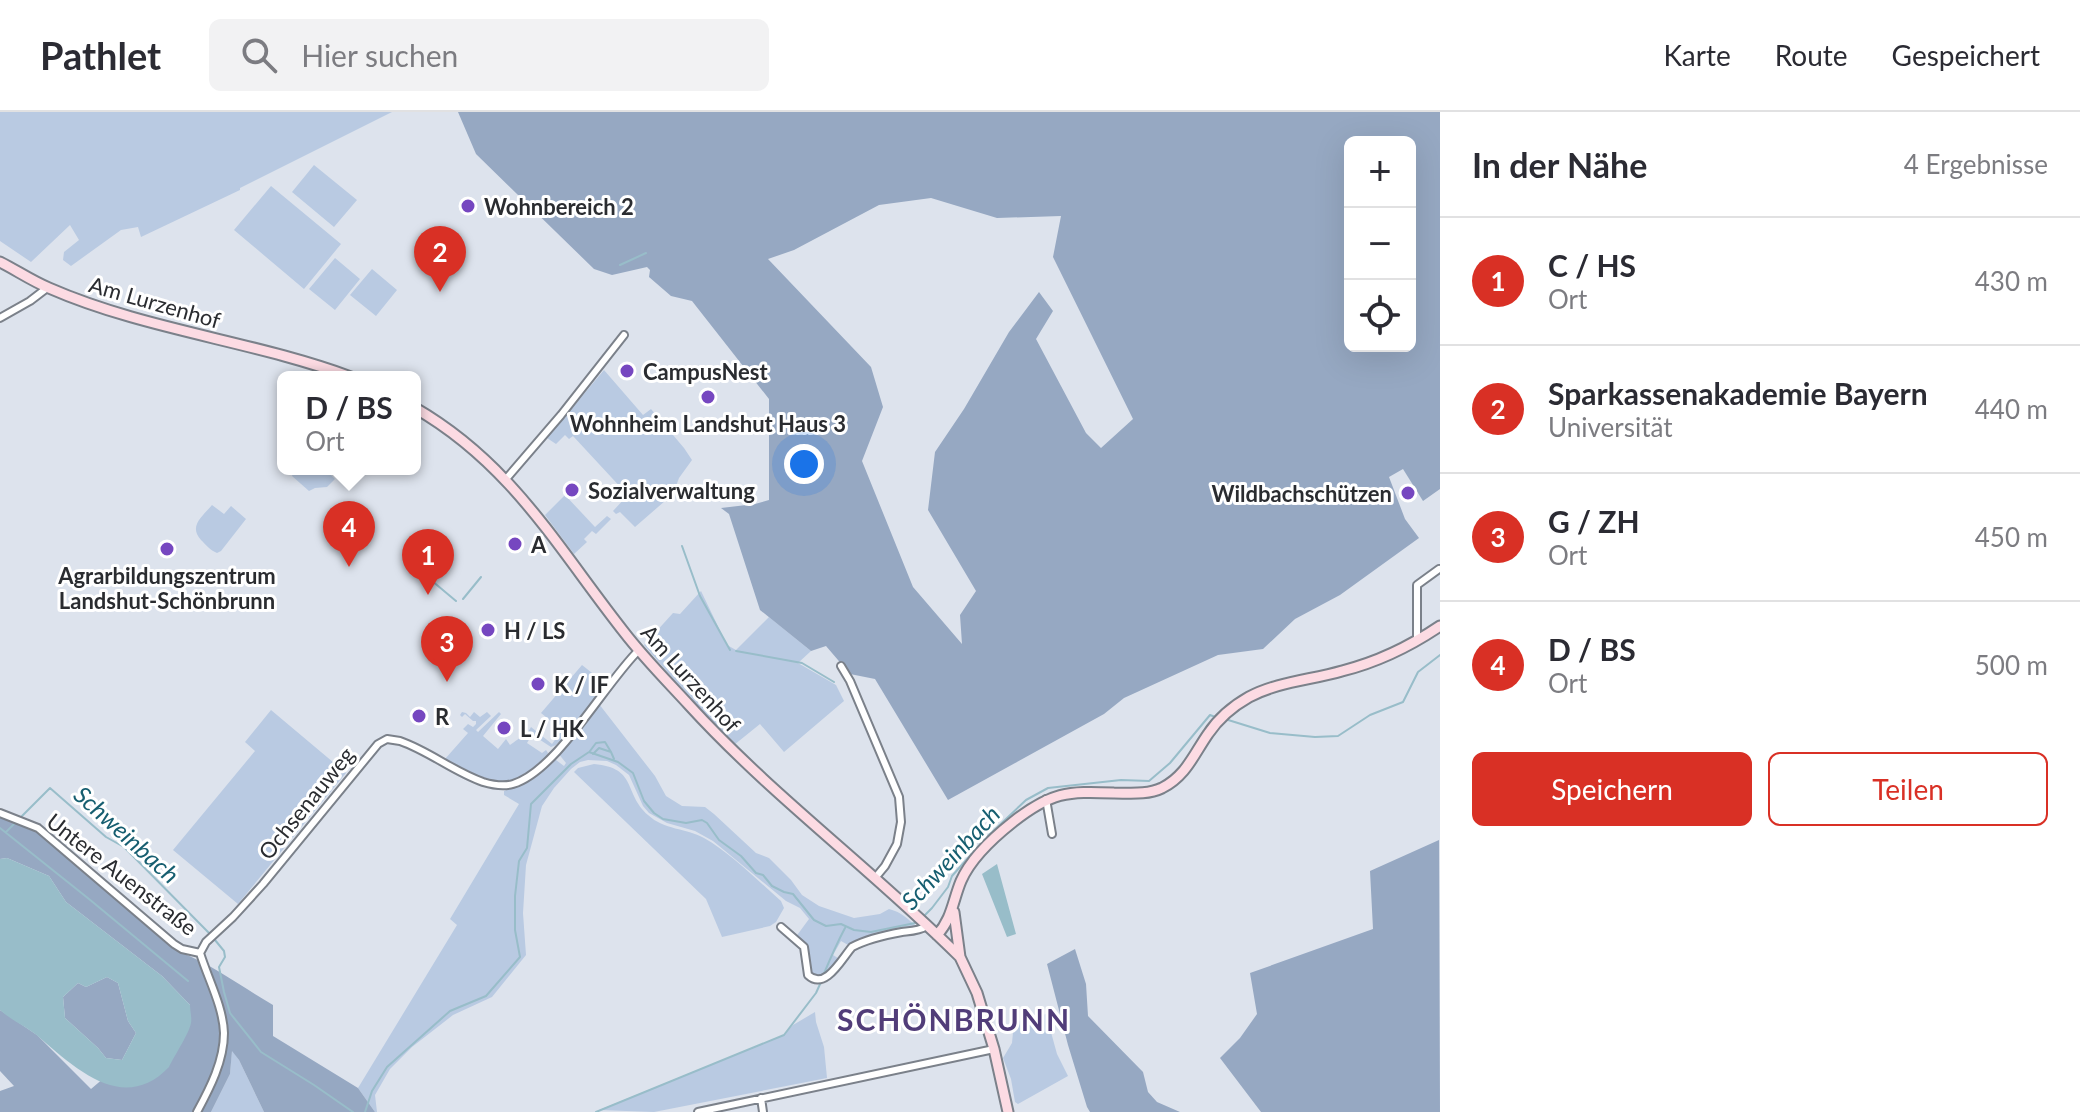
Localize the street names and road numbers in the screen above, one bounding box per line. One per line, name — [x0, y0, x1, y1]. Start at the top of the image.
street label: Am Lurzenhof — [86, 270, 224, 334]
street label: Am Lurzenhof — [636, 619, 747, 738]
street label: Ochsenauweg — [252, 741, 360, 865]
street label: Untere Auenstraße — [42, 807, 202, 941]

